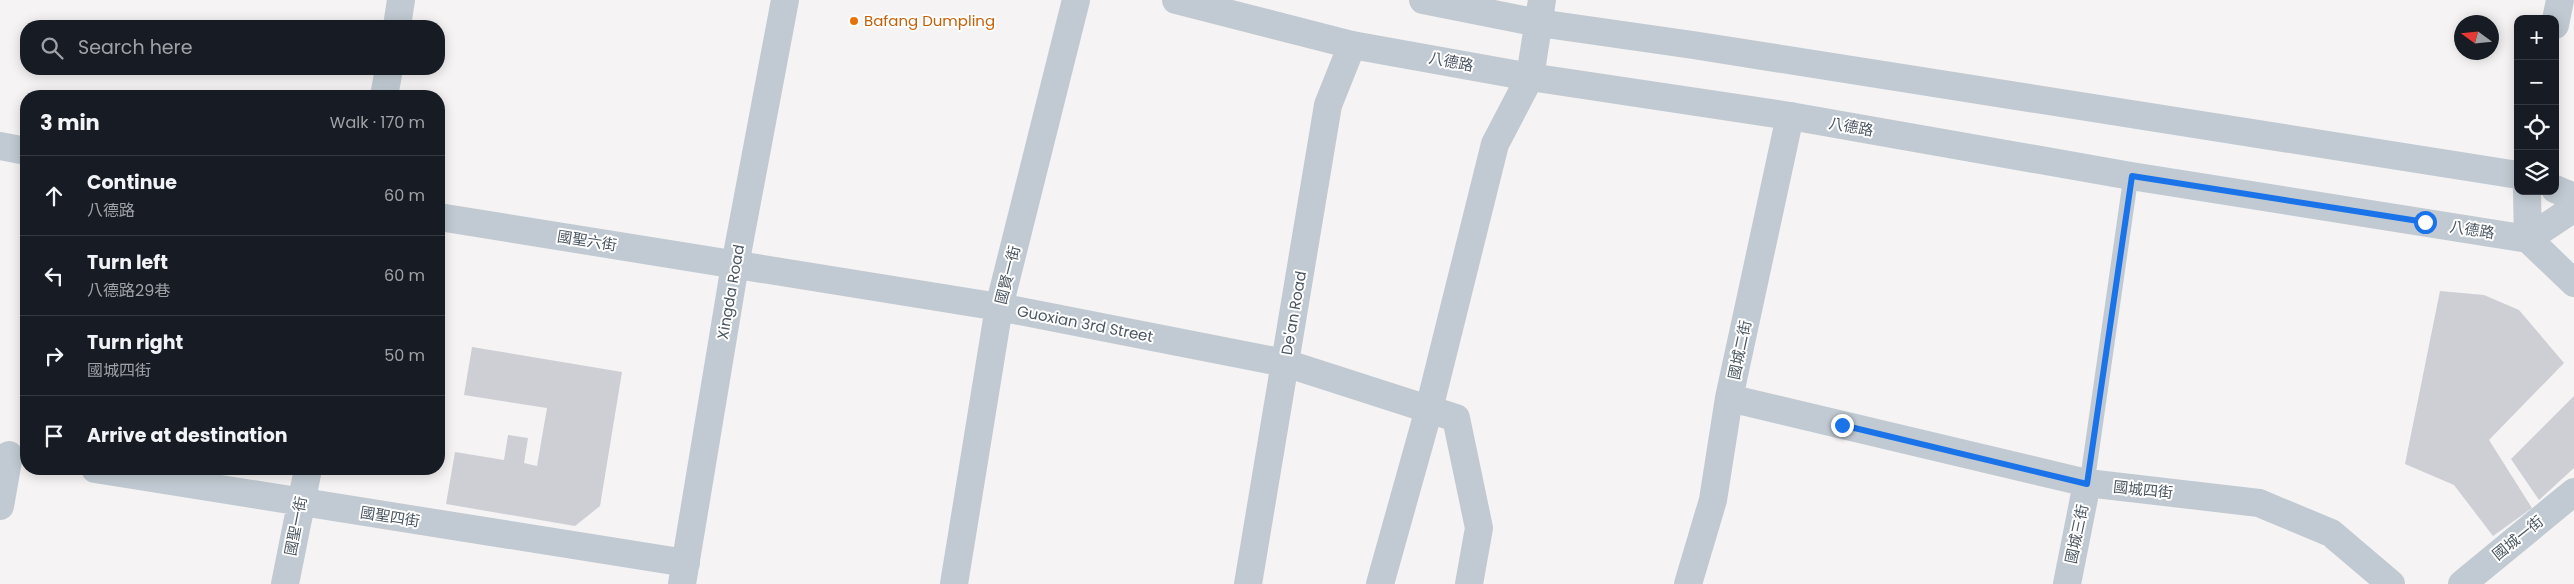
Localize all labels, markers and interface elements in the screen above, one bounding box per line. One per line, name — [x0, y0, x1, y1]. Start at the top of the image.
place label: Bafang Dumpling — [864, 10, 995, 31]
marker: Bafang Dumpling — [848, 15, 860, 27]
north arrow — [2454, 15, 2499, 60]
map controls — [2514, 15, 2559, 195]
button: + — [2514, 15, 2559, 60]
search box — [20, 20, 445, 75]
icon: search — [38, 34, 66, 62]
text: Search here — [78, 34, 192, 61]
street label: 八德路 — [1427, 47, 1475, 76]
button: − — [2514, 60, 2559, 105]
button: locate — [2514, 105, 2559, 150]
text: 3 min — [40, 108, 100, 137]
text: Walk · 170 m — [330, 111, 425, 134]
street label: 八德路 — [1827, 112, 1875, 141]
button: layers — [2514, 150, 2559, 195]
text: Continue — [87, 169, 177, 196]
icon: ahead — [40, 182, 68, 210]
text: 60 m — [384, 184, 425, 207]
text: 八德路 — [87, 199, 135, 222]
route start — [2414, 211, 2437, 234]
street label: 八德路 — [2448, 216, 2496, 243]
street label: 國聖六街 — [556, 225, 618, 256]
street label: Xingda Road — [712, 243, 749, 341]
street label: 國賢一街 — [990, 243, 1025, 307]
text: Turn left — [87, 249, 168, 276]
icon: left — [40, 262, 68, 290]
text: 60 m — [384, 264, 425, 287]
street label: De'an Road — [1276, 269, 1311, 357]
text: 八德路29巷 — [87, 279, 170, 302]
street label: Guoxian 3rd Street — [1015, 300, 1155, 347]
street label: 國城二街 — [1723, 318, 1756, 381]
text: Turn right — [87, 329, 183, 356]
icon: right — [40, 342, 68, 370]
text: 50 m — [384, 344, 425, 367]
text: 國城四街 — [87, 359, 151, 382]
route end — [1831, 414, 1854, 437]
icon: arrive — [40, 422, 68, 450]
text: Arrive at destination — [87, 422, 288, 449]
street label: 國城四街 — [2112, 476, 2174, 503]
street label: 國聖一街 — [279, 494, 312, 557]
street label: 國聖四街 — [359, 501, 421, 532]
street label: 國城三街 — [2060, 502, 2093, 565]
street label: 國城一街 — [2488, 511, 2548, 565]

